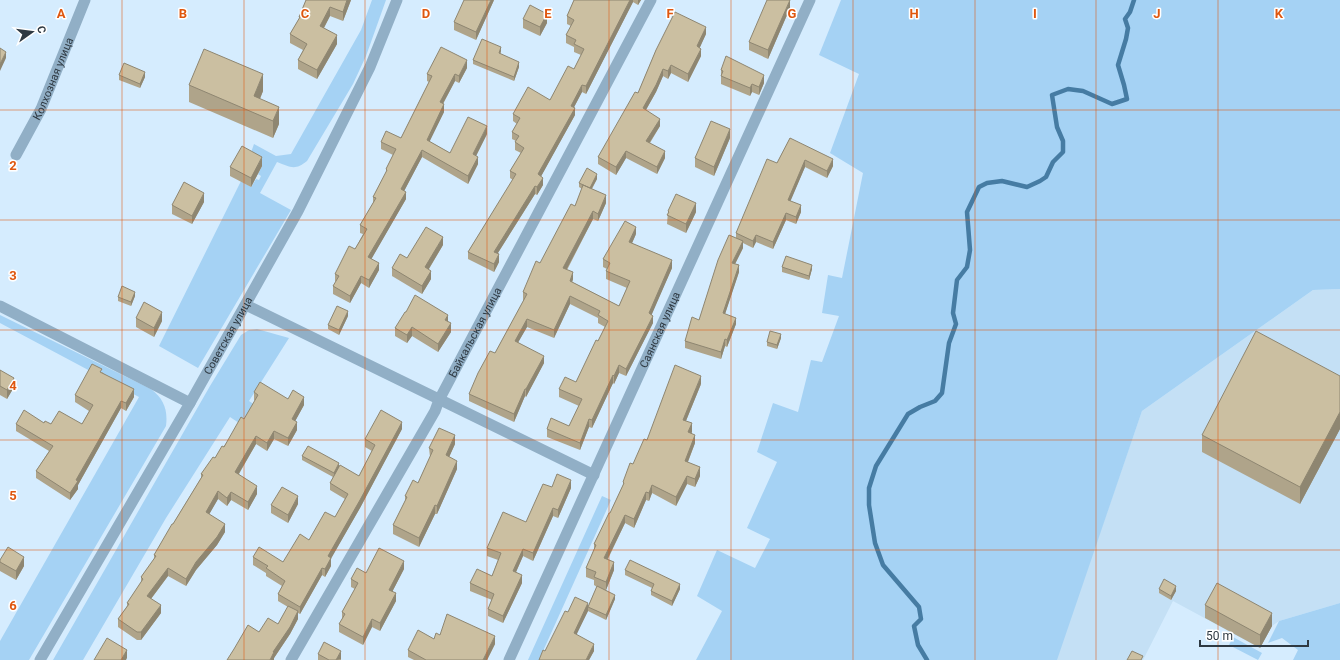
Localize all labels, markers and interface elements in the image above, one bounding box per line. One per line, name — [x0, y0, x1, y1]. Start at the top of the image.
text: A — [57, 6, 66, 21]
text: B — [179, 6, 187, 21]
text: C — [301, 6, 310, 21]
text: D — [422, 6, 430, 21]
text: E — [544, 6, 552, 21]
text: F — [666, 6, 674, 21]
text: G — [788, 6, 797, 21]
text: H — [909, 6, 919, 21]
text: I — [1033, 6, 1037, 21]
text: J — [1153, 6, 1161, 21]
text: K — [1275, 6, 1284, 21]
north arrow — [12, 12, 52, 52]
text: С — [34, 25, 48, 35]
street label: Колхозная улица — [30, 36, 76, 122]
text: 2 — [9, 158, 17, 173]
text: 3 — [9, 268, 17, 283]
street label: Байкальская улица — [446, 285, 505, 380]
street label: Саянская улица — [637, 290, 683, 370]
street label: Советская улица — [201, 295, 255, 377]
text: 4 — [9, 378, 17, 393]
text: 5 — [9, 488, 17, 503]
text: 6 — [9, 598, 17, 613]
scale bar — [1200, 622, 1308, 648]
text: 50 m — [1206, 629, 1233, 643]

